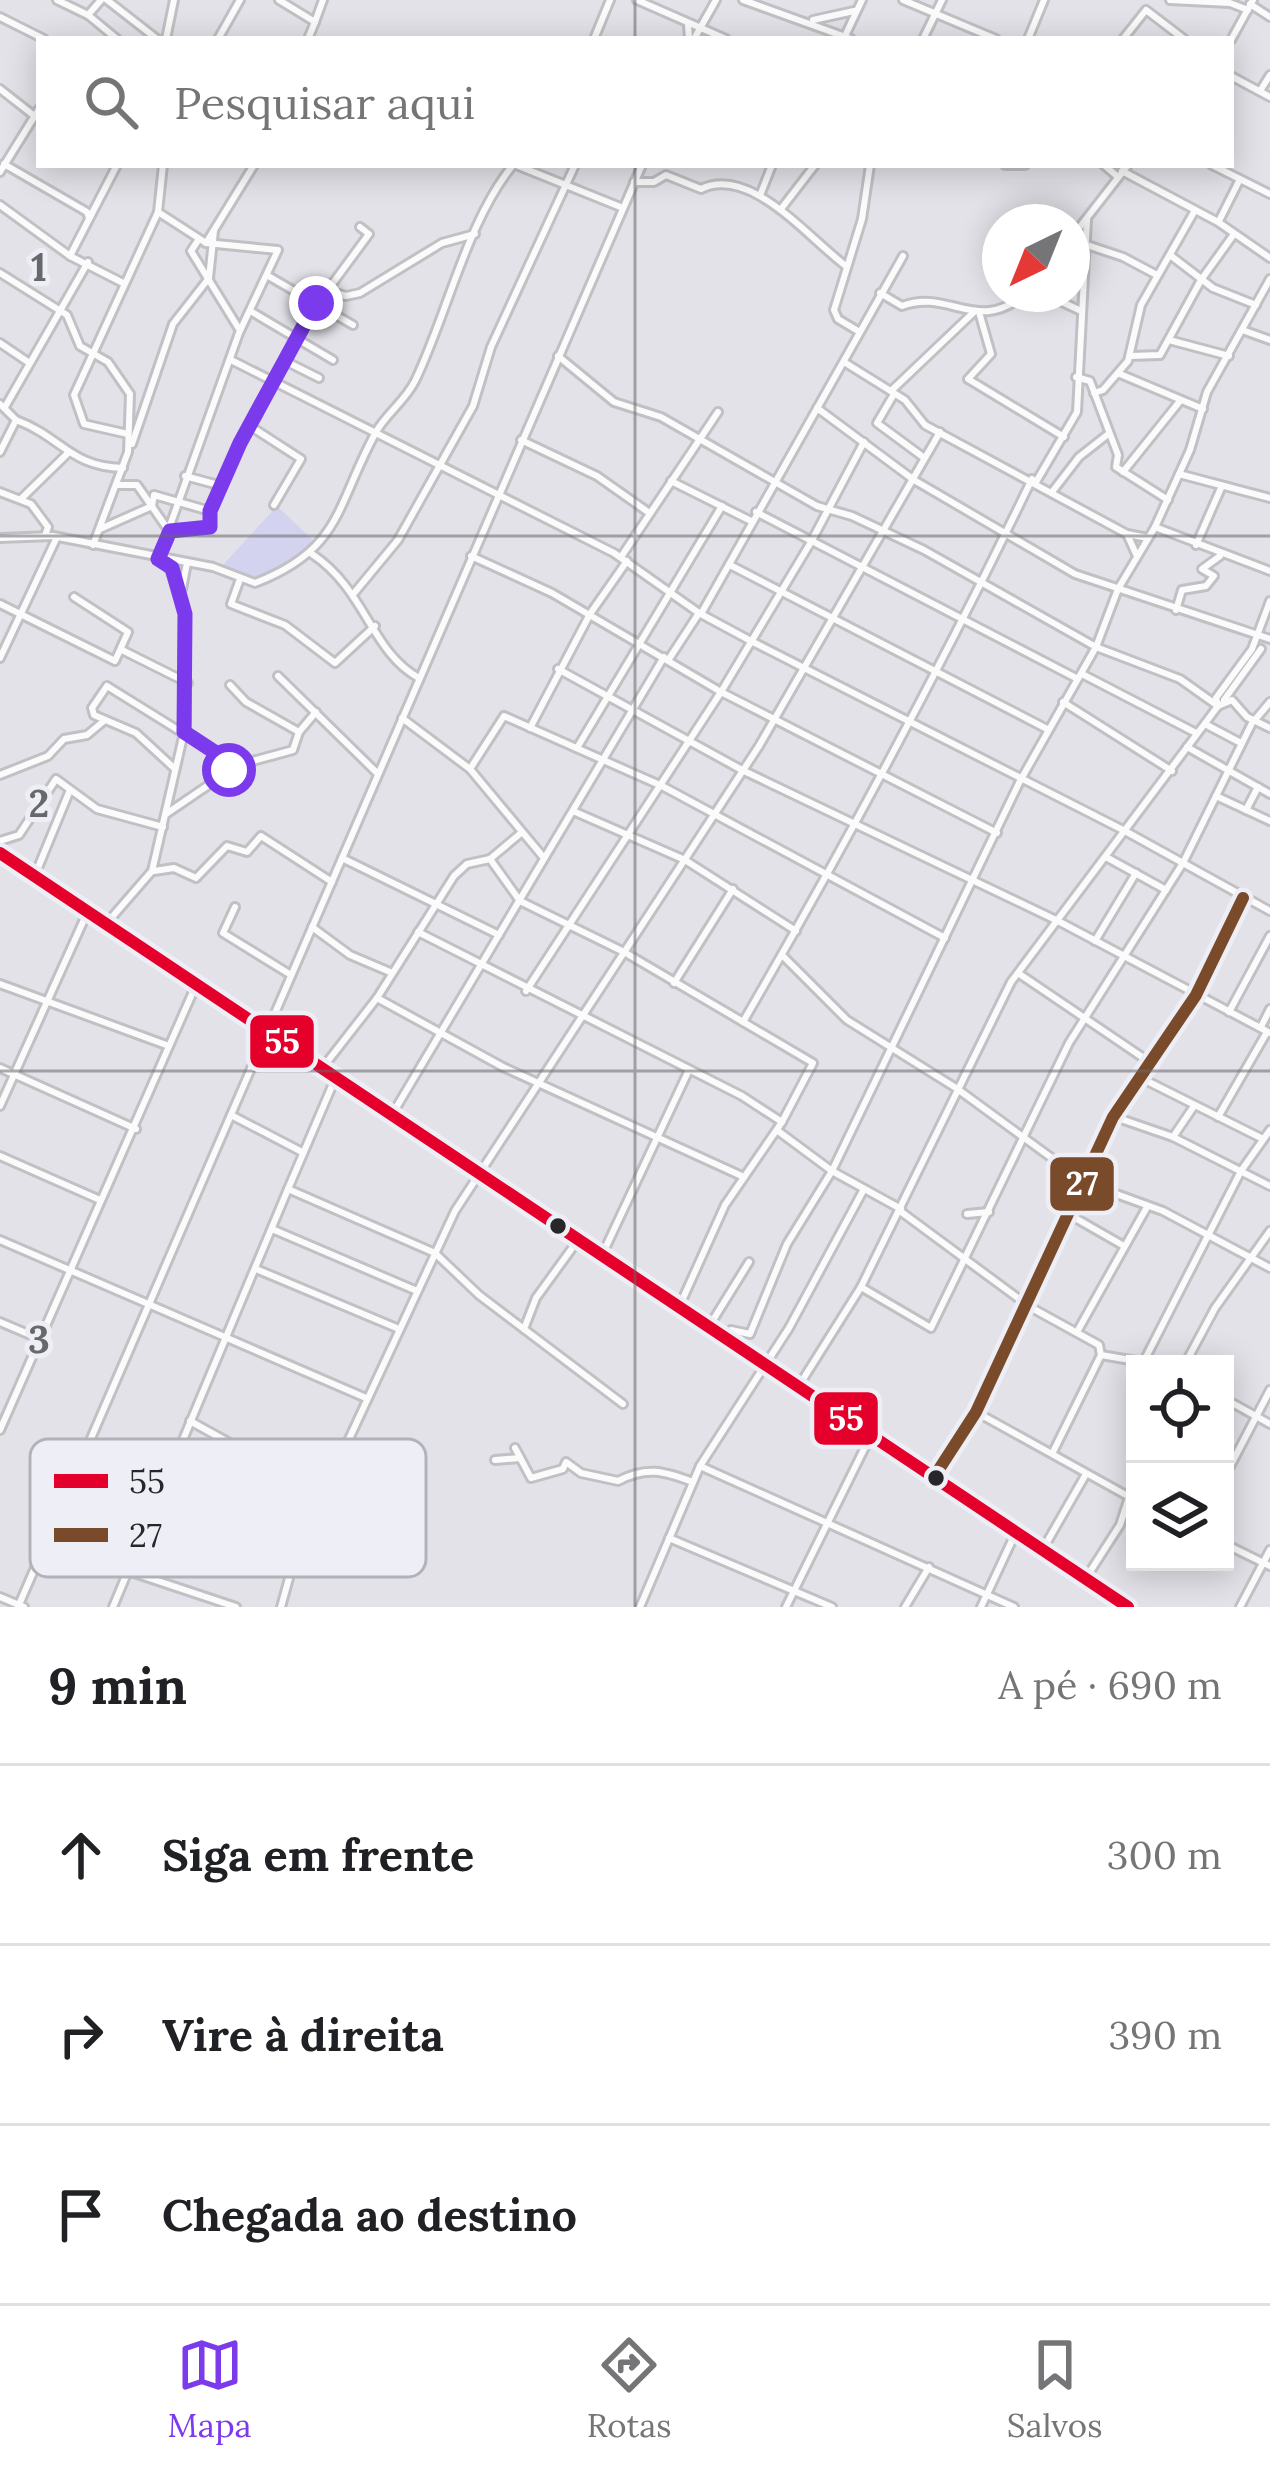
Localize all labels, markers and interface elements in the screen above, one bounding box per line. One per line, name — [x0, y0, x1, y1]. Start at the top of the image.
search box — [36, 36, 1234, 168]
icon: search — [78, 69, 144, 135]
text: Pesquisar aqui — [174, 74, 475, 131]
north arrow — [982, 204, 1090, 312]
text: 1 — [31, 242, 47, 292]
route end — [289, 276, 343, 330]
route start — [202, 743, 256, 797]
text: 2 — [29, 778, 49, 828]
line badge: 55 — [248, 1013, 316, 1070]
text: 55 — [264, 1020, 300, 1062]
line badge: 27 — [1048, 1155, 1116, 1213]
text: 27 — [1065, 1162, 1099, 1204]
unlabelled marker — [547, 1215, 569, 1237]
text: 3 — [28, 1314, 50, 1364]
map controls — [1126, 1355, 1234, 1571]
button: locate — [1126, 1355, 1234, 1463]
line badge: 55 — [812, 1390, 880, 1447]
text: 55 — [828, 1397, 864, 1439]
legend — [30, 1439, 426, 1577]
text: 55 — [129, 1460, 165, 1502]
button: layers — [1126, 1463, 1234, 1571]
unlabelled marker — [925, 1467, 947, 1489]
text: 27 — [129, 1514, 162, 1556]
text: 9 min — [48, 1653, 187, 1718]
text: A pé · 690 m — [998, 1660, 1222, 1710]
icon: ahead — [48, 1822, 114, 1888]
text: Siga em frente — [162, 1826, 474, 1883]
text: 300 m — [1107, 1830, 1222, 1880]
icon: right — [48, 2002, 114, 2068]
text: Vire à direita — [162, 2006, 444, 2063]
text: 390 m — [1108, 2010, 1222, 2060]
icon: arrive — [48, 2182, 114, 2248]
text: Chegada ao destino — [162, 2186, 577, 2243]
tab: Mapa — [168, 2332, 252, 2446]
tab: Rotas — [587, 2332, 672, 2446]
tab: Salvos — [1007, 2332, 1102, 2446]

